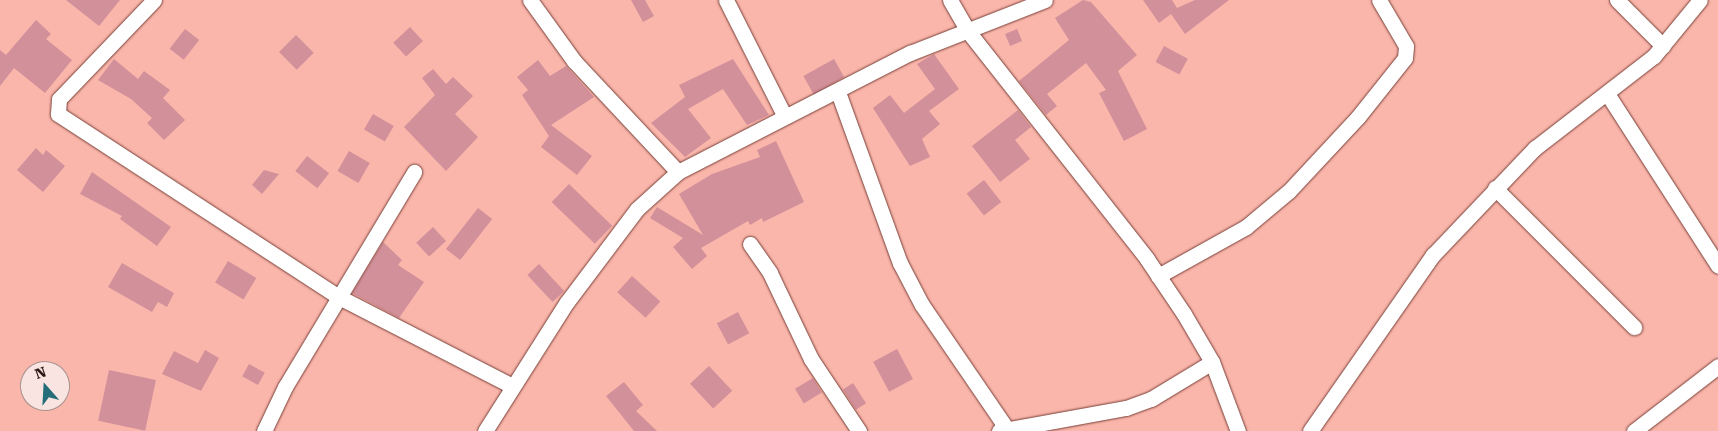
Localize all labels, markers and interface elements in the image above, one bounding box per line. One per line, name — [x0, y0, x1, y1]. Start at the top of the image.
north arrow — [20, 361, 70, 411]
text: N — [33, 363, 48, 382]

